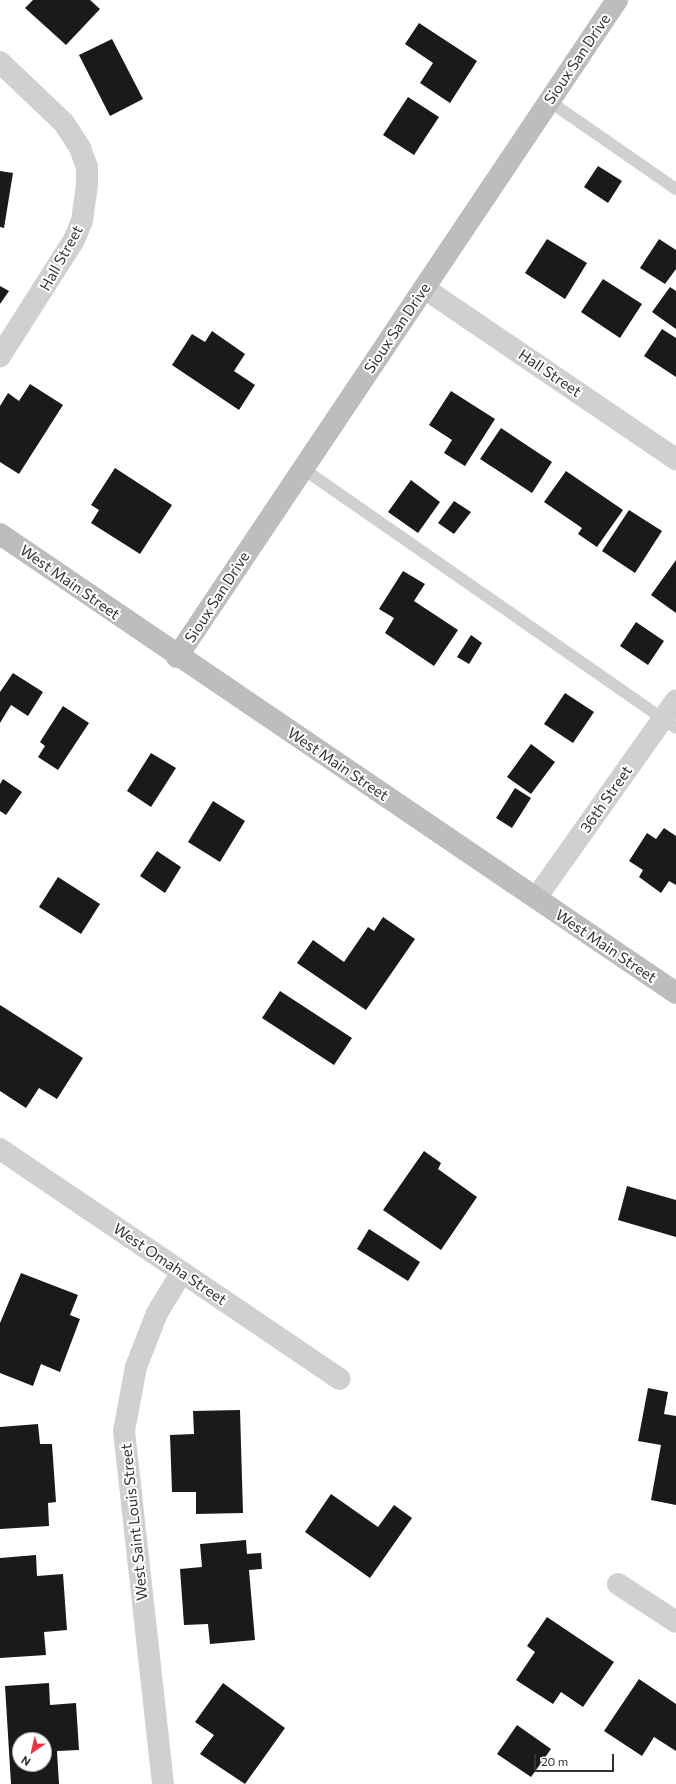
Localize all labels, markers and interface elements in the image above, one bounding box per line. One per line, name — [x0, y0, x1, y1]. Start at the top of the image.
street label: Sioux San Drive — [540, 10, 614, 108]
street label: Hall Street — [36, 222, 86, 294]
street label: Sioux San Drive — [360, 279, 434, 377]
street label: Hall Street — [515, 345, 585, 401]
street label: West Main Street — [17, 541, 123, 623]
street label: Sioux San Drive — [181, 548, 253, 646]
street label: West Main Street — [284, 724, 392, 804]
street label: 36th Street — [576, 762, 636, 836]
street label: West Main Street — [552, 906, 660, 986]
street label: West Omaha Street — [110, 1219, 230, 1309]
street label: West Saint Louis Street — [117, 1443, 151, 1601]
north arrow — [12, 1732, 52, 1772]
scale bar — [536, 1746, 616, 1772]
text: N — [19, 1754, 33, 1769]
text: 20 m — [541, 1754, 568, 1768]

